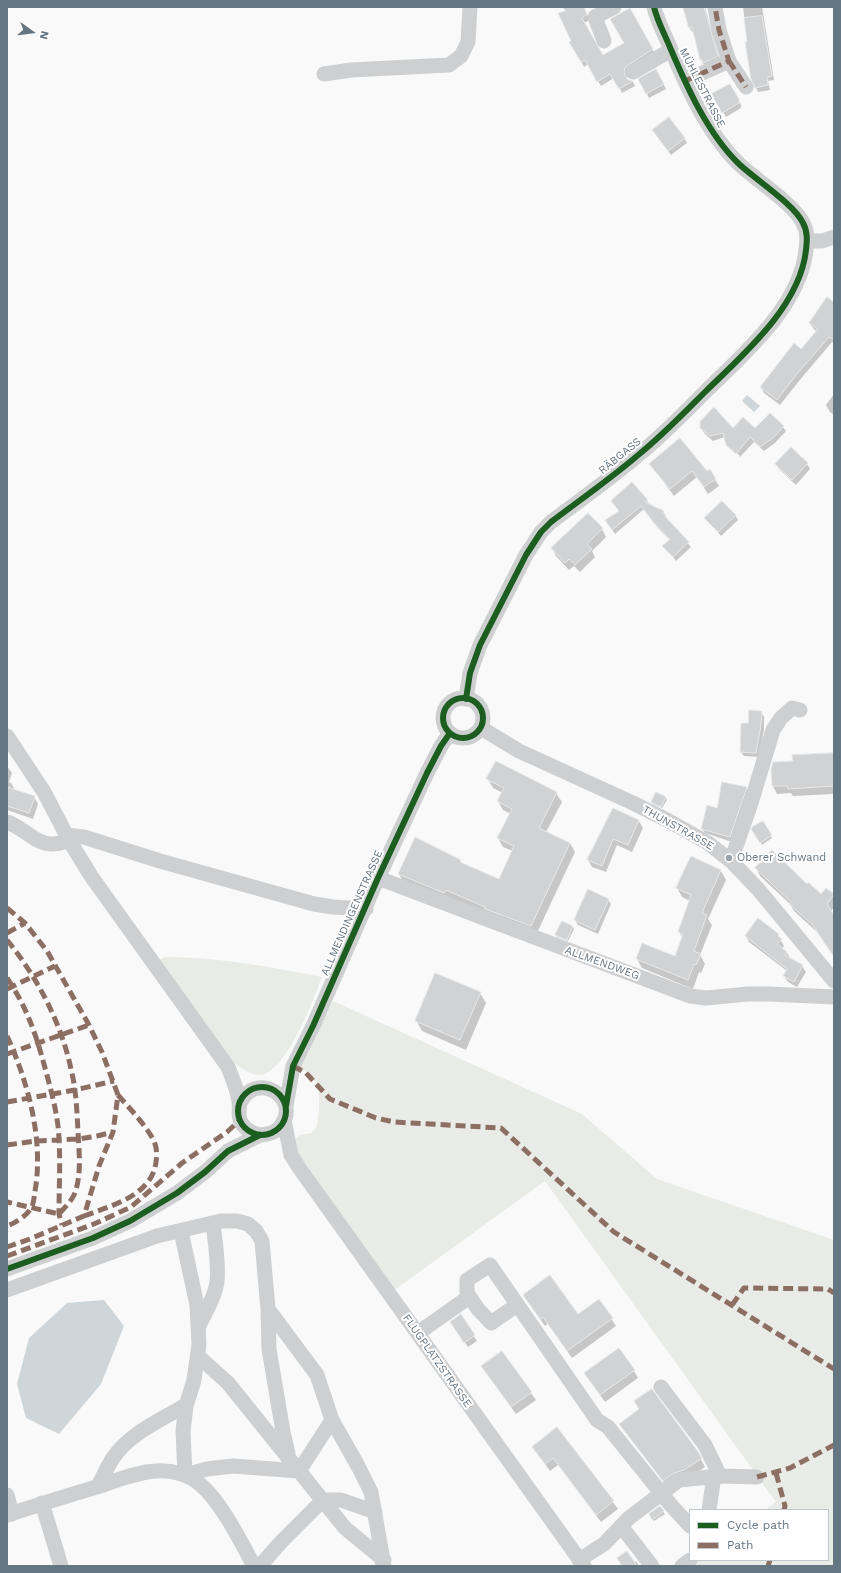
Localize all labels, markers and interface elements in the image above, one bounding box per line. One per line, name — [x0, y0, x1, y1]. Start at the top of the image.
north arrow — [12, 12, 52, 52]
text: N — [37, 29, 51, 41]
street label: MÜHLESTRASSE — [676, 46, 728, 130]
street label: RÄBGASS — [596, 435, 644, 477]
street label: THUNSTRASSE — [640, 803, 716, 853]
street label: ALLMENDINGENSTRASSE — [318, 848, 386, 978]
place label: Oberer Schwand — [737, 851, 826, 865]
marker: Oberer Schwand — [724, 853, 734, 863]
street label: ALLMENDWEG — [563, 943, 641, 983]
street label: FLUGPLATZSTRASSE — [400, 1312, 474, 1410]
legend — [689, 1509, 829, 1561]
text: Cycle path — [727, 1518, 789, 1532]
text: Path — [727, 1538, 753, 1552]

